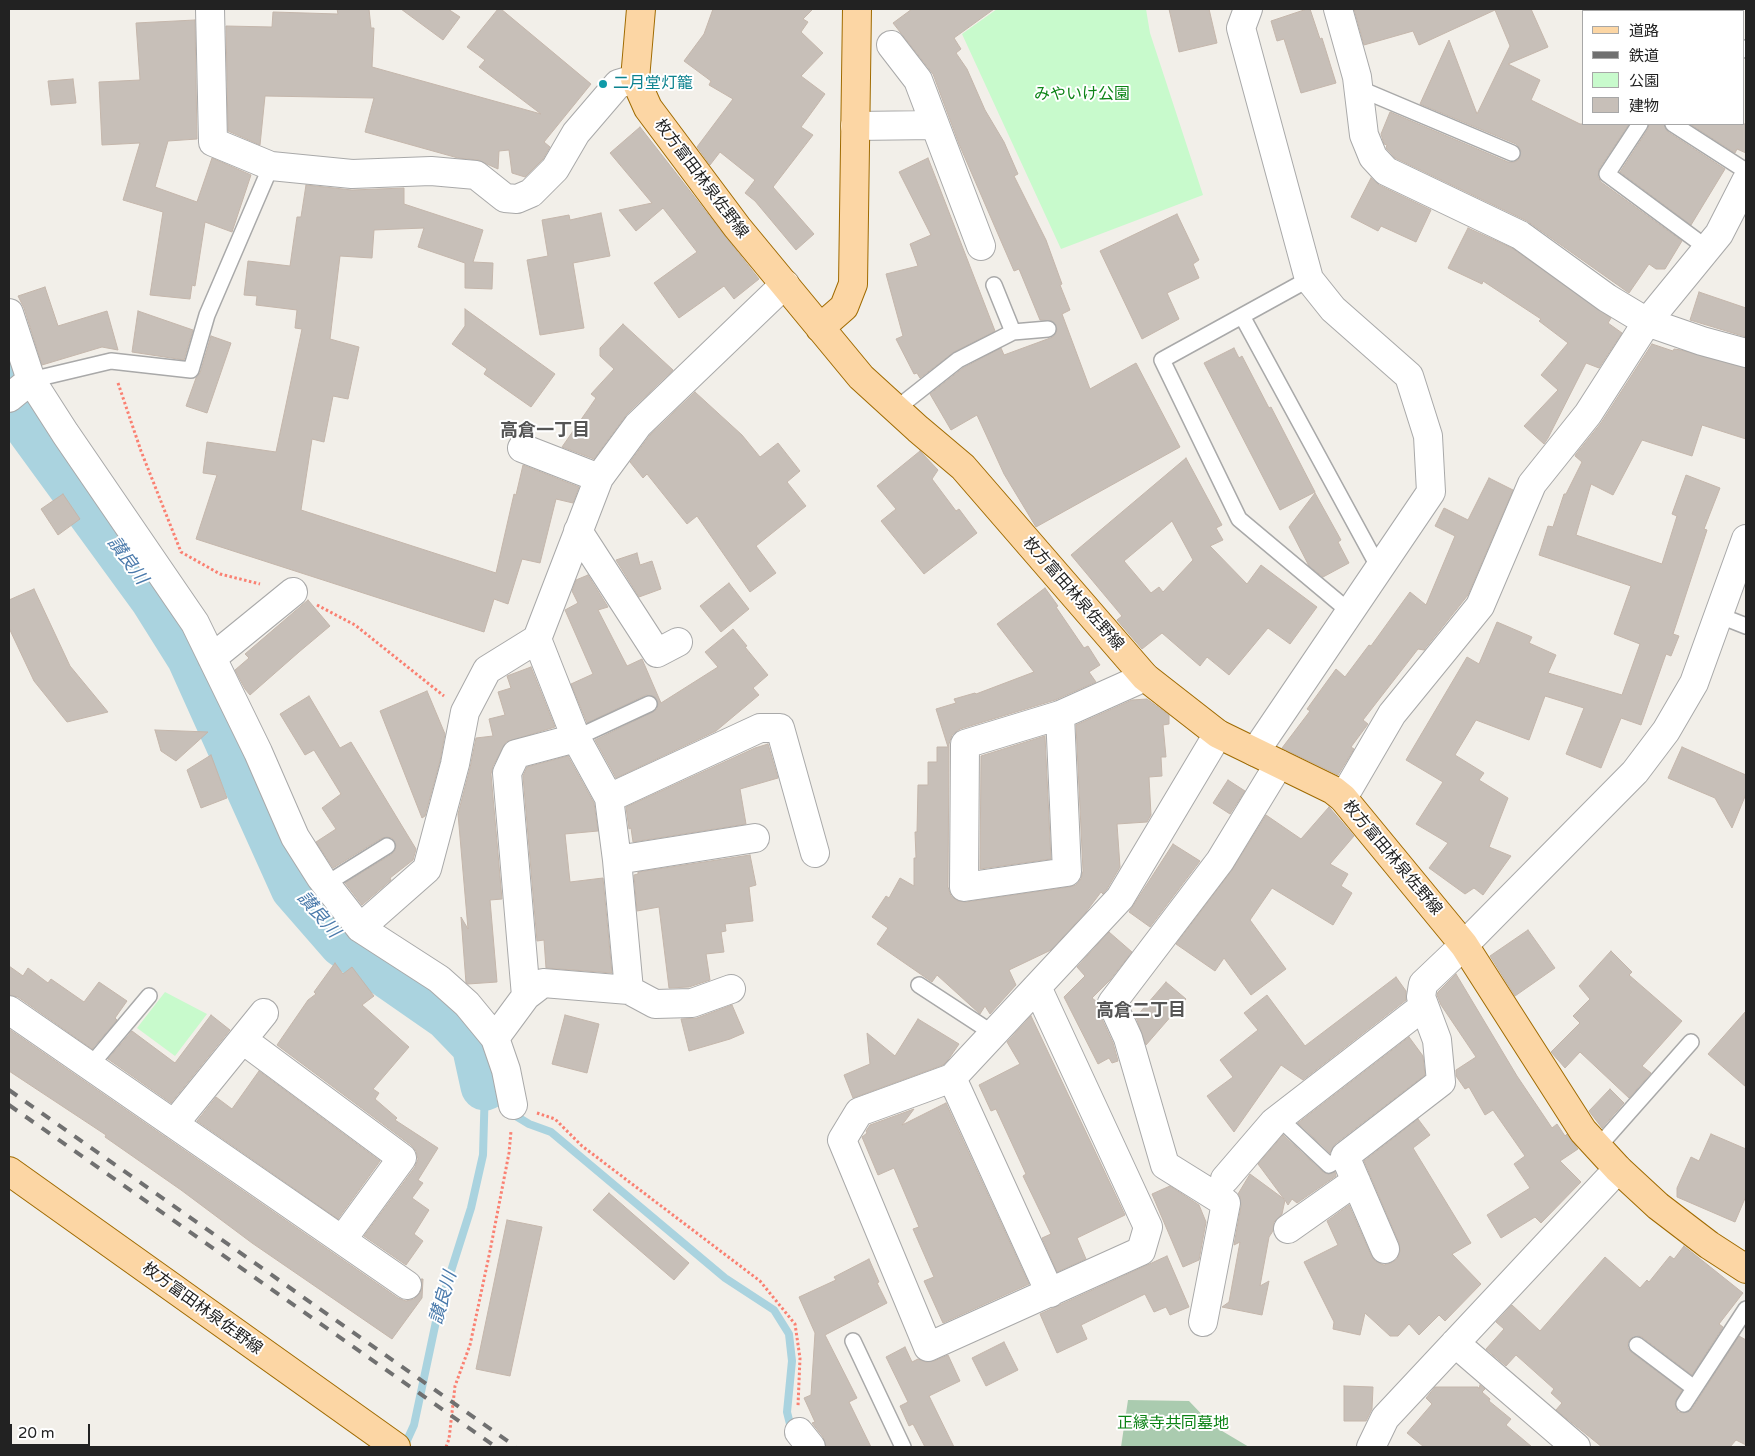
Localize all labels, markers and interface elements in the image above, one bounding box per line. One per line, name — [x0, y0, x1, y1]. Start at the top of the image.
legend — [1582, 10, 1745, 125]
text: 道路 — [1629, 22, 1659, 40]
text: 鉄道 — [1629, 47, 1659, 65]
text: 公園 — [1629, 72, 1659, 90]
place label: 二月堂灯籠 — [613, 74, 693, 94]
marker: 二月堂灯籠 — [597, 78, 609, 90]
park label: みやいけ公園 — [1034, 85, 1130, 105]
text: 建物 — [1629, 97, 1659, 115]
street label: 枚方富田林泉佐野線 — [650, 116, 752, 242]
district label: 高倉一丁目 — [500, 420, 590, 442]
water label: 讃良川 — [102, 533, 152, 589]
street label: 枚方富田林泉佐野線 — [1019, 533, 1127, 655]
street label: 枚方富田林泉佐野線 — [1338, 797, 1446, 919]
water label: 讃良川 — [292, 888, 344, 942]
district label: 高倉二丁目 — [1096, 1000, 1186, 1022]
street label: 枚方富田林泉佐野線 — [138, 1259, 266, 1359]
water label: 讃良川 — [426, 1269, 462, 1327]
scale bar — [12, 1414, 92, 1446]
park label: 正縁寺共同墓地 — [1117, 1414, 1229, 1434]
text: 20 m — [18, 1424, 55, 1442]

